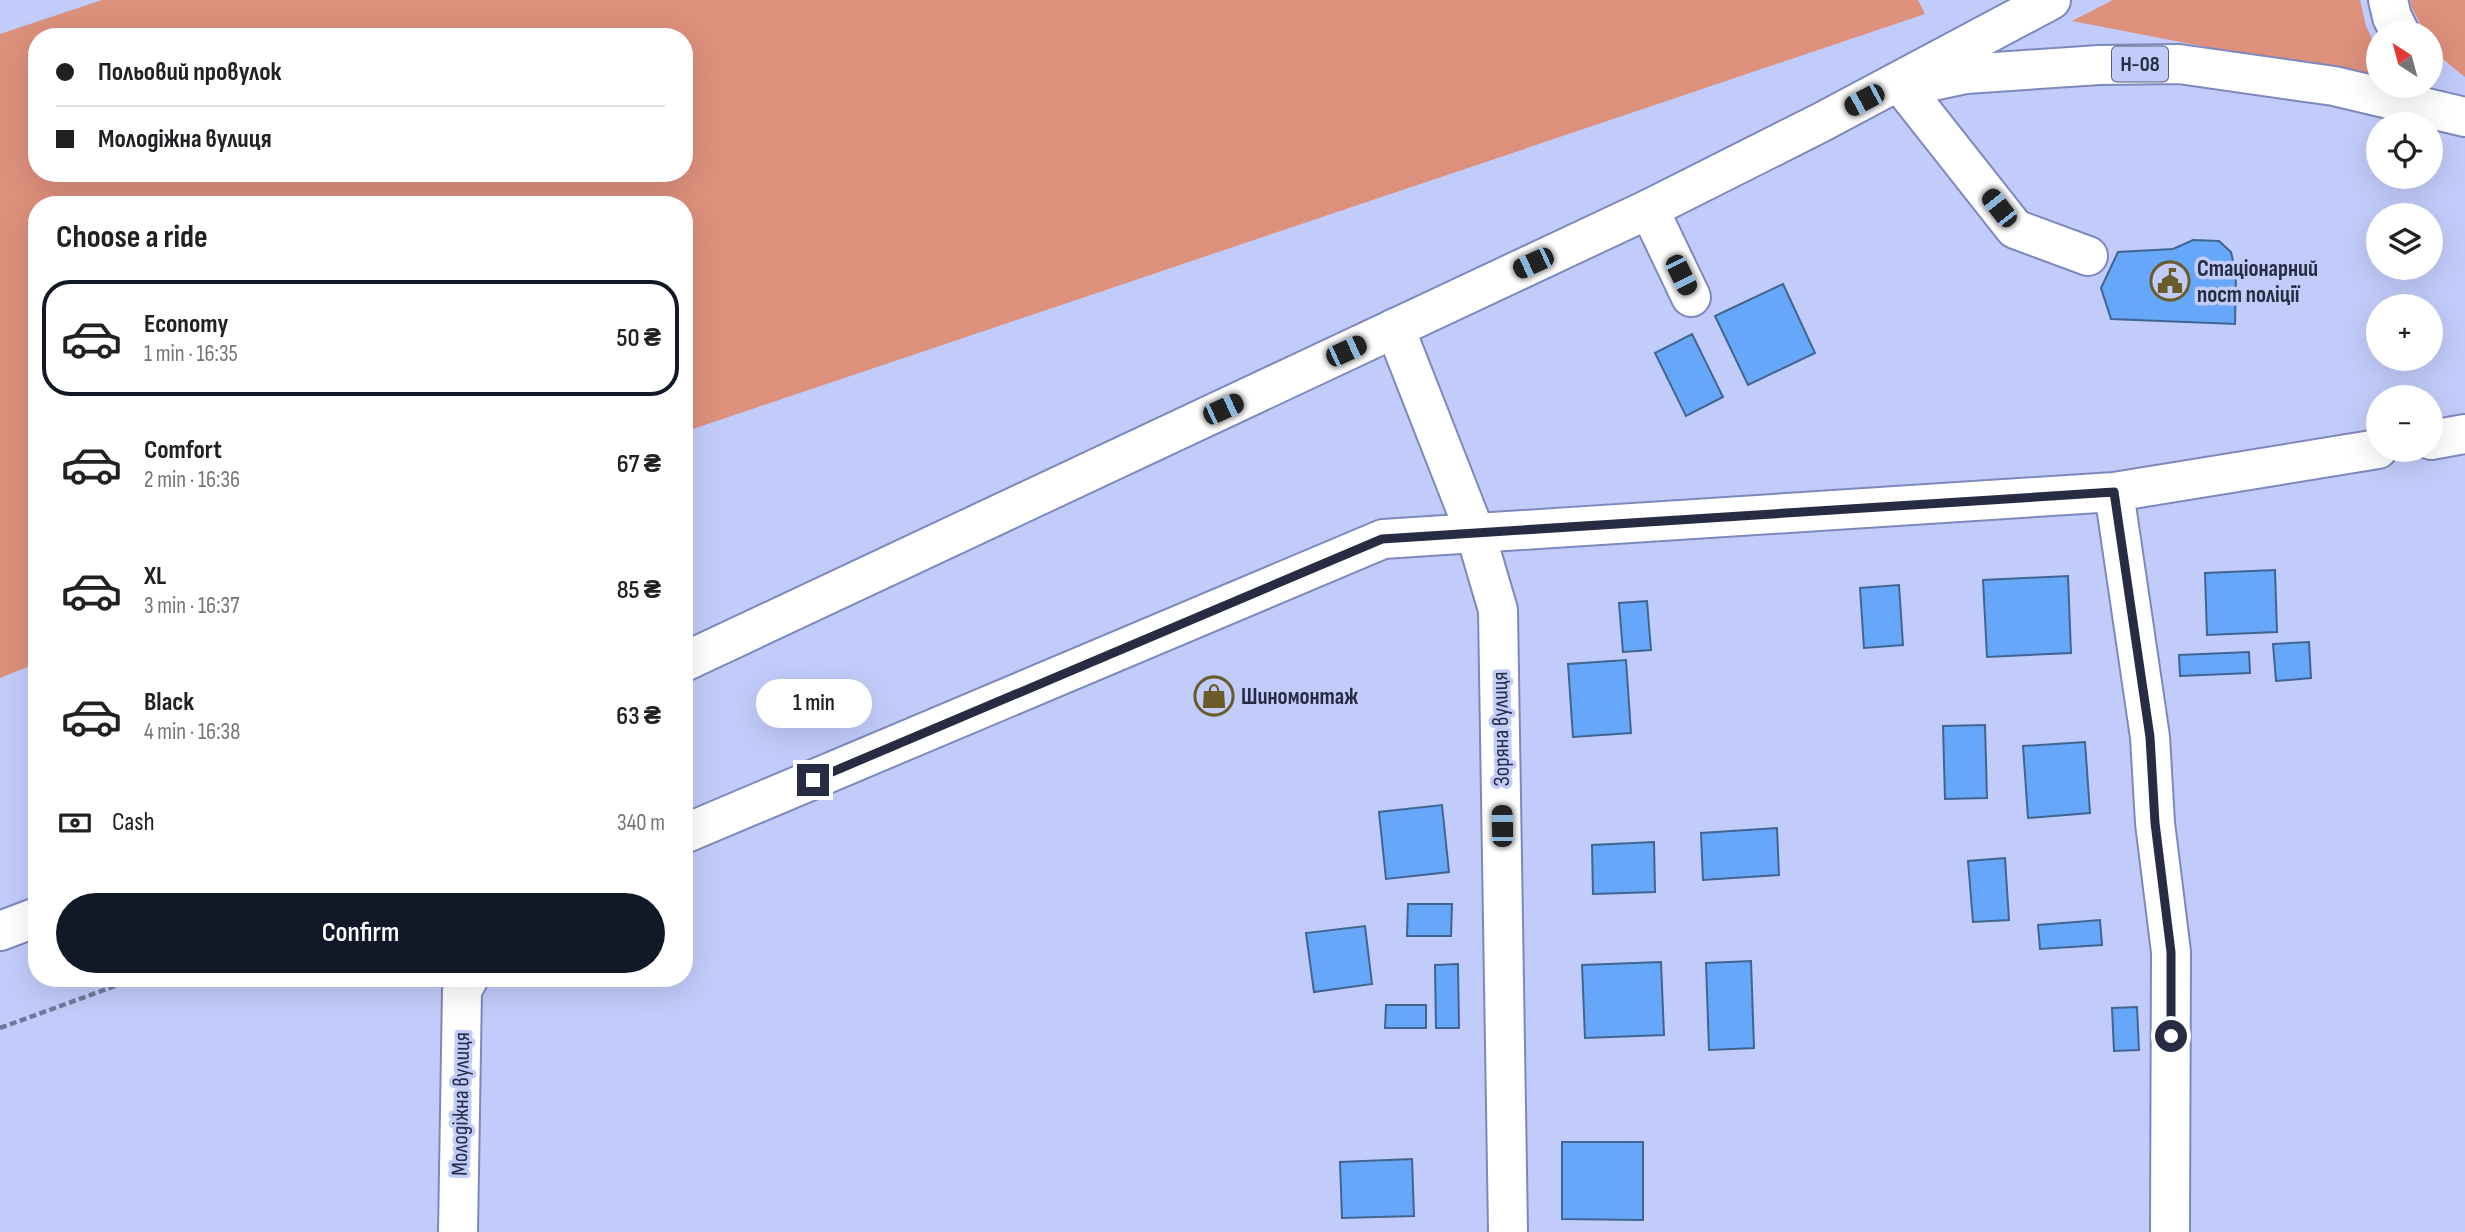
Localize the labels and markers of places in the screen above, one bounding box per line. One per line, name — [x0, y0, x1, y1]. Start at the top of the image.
place label: Стаціонарний пост поліції — [2197, 255, 2318, 309]
public building icon: Стаціонарний пост поліції — [2149, 260, 2191, 302]
shop icon: Шиномонтаж — [1193, 675, 1235, 717]
place label: Шиномонтаж — [1241, 683, 1358, 711]

